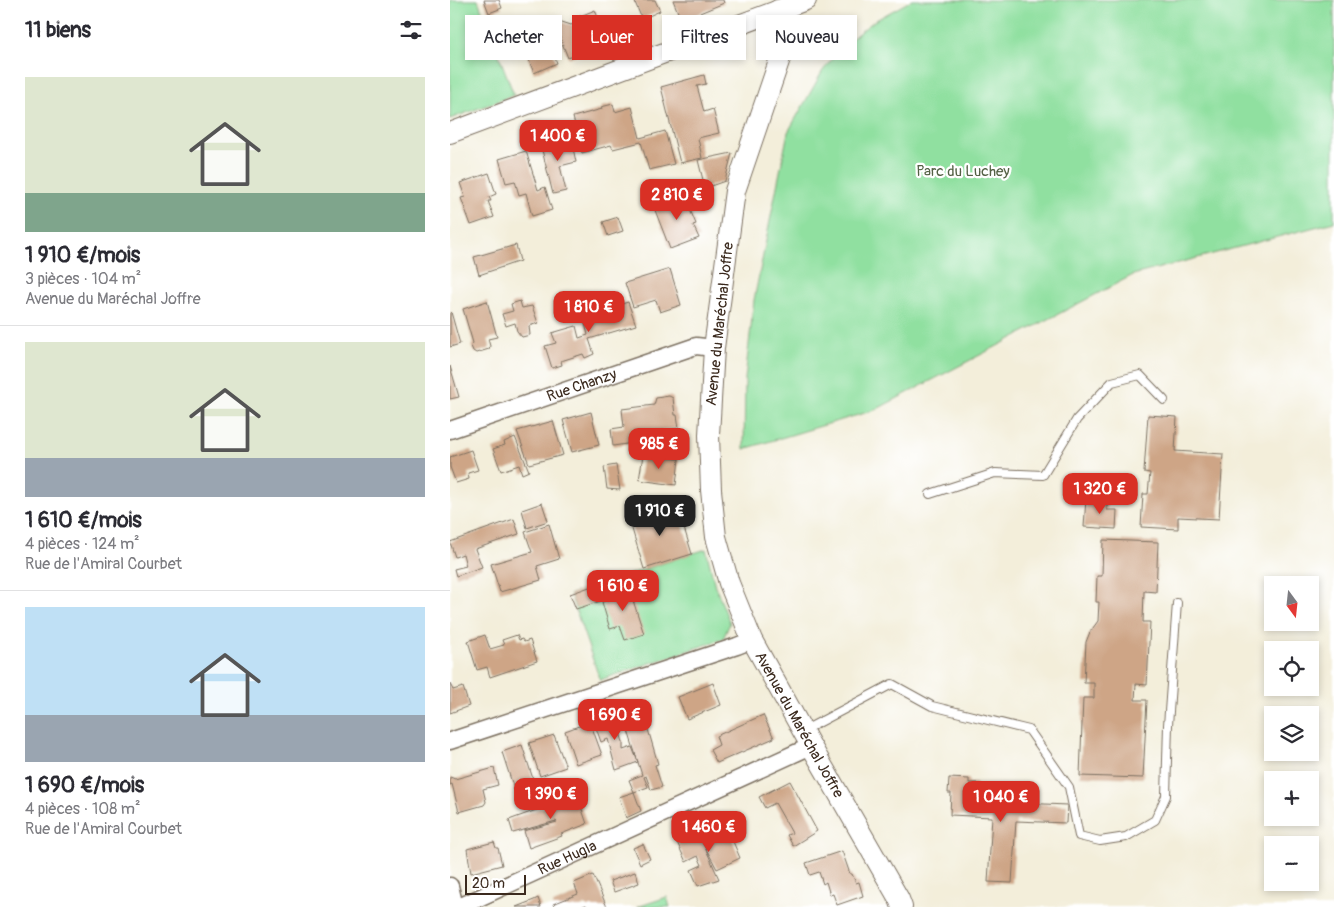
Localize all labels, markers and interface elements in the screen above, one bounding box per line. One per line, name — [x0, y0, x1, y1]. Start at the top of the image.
chip: Acheter — [465, 15, 562, 60]
chip: Louer — [572, 15, 652, 60]
chip: Filtres — [662, 15, 746, 60]
chip: Nouveau — [756, 15, 857, 60]
icon: filters — [397, 16, 425, 44]
text: 11 biens — [25, 17, 91, 44]
icon: home — [180, 109, 270, 199]
pin: 1 400 € — [512, 120, 604, 162]
text: 1 400 € — [531, 126, 585, 146]
park label: Parc du Luchey — [916, 162, 1010, 181]
pin: 2 810 € — [631, 178, 723, 221]
text: 2 810 € — [651, 185, 703, 205]
street label: Avenue du Maréchal Joffre — [702, 241, 738, 407]
text: 1 910 €/mois — [25, 242, 140, 269]
text: 3 pièces · 104 m² — [25, 269, 141, 289]
text: Avenue du Maréchal Joffre — [25, 289, 201, 309]
pin: 1 810 € — [543, 290, 635, 333]
text: 1 810 € — [564, 297, 614, 317]
street label: Rue Chanzy — [544, 364, 619, 406]
icon: home — [180, 375, 270, 465]
pin: 985 € — [624, 428, 694, 470]
text: 985 € — [639, 434, 679, 454]
pin: 1 320 € — [1054, 472, 1146, 515]
text: 1 320 € — [1074, 479, 1126, 499]
pin: 1 910 € — [614, 494, 706, 537]
text: 1 910 € — [635, 501, 685, 521]
text: 1 610 €/mois — [25, 507, 142, 534]
text: 4 pièces · 124 m² — [25, 534, 140, 554]
text: Rue de l'Amiral Courbet — [25, 554, 182, 574]
pin: 1 610 € — [577, 570, 669, 612]
text: 1 610 € — [598, 576, 648, 596]
north arrow — [1264, 576, 1319, 631]
map controls — [1264, 576, 1319, 891]
icon: home — [180, 640, 270, 730]
button: locate — [1264, 641, 1319, 696]
street label: Avenue du Maréchal Joffre — [751, 648, 849, 802]
pin: 1 690 € — [569, 698, 661, 741]
text: 1 690 € — [589, 705, 641, 725]
button: layers — [1264, 706, 1319, 761]
button: + — [1264, 771, 1319, 826]
text: 1 690 €/mois — [25, 772, 144, 799]
pin: 1 390 € — [505, 778, 597, 820]
pin: 1 040 € — [955, 780, 1047, 823]
text: 1 390 € — [525, 784, 577, 804]
text: 1 040 € — [974, 787, 1028, 807]
text: 4 pièces · 108 m² — [25, 799, 140, 819]
pin: 1 460 € — [663, 810, 755, 853]
text: 1 460 € — [682, 817, 736, 837]
text: Rue de l'Amiral Courbet — [25, 819, 182, 839]
street label: Rue Hugla — [535, 836, 599, 879]
button: − — [1264, 836, 1319, 891]
scale bar — [465, 872, 526, 895]
text: 20 m — [472, 875, 505, 892]

